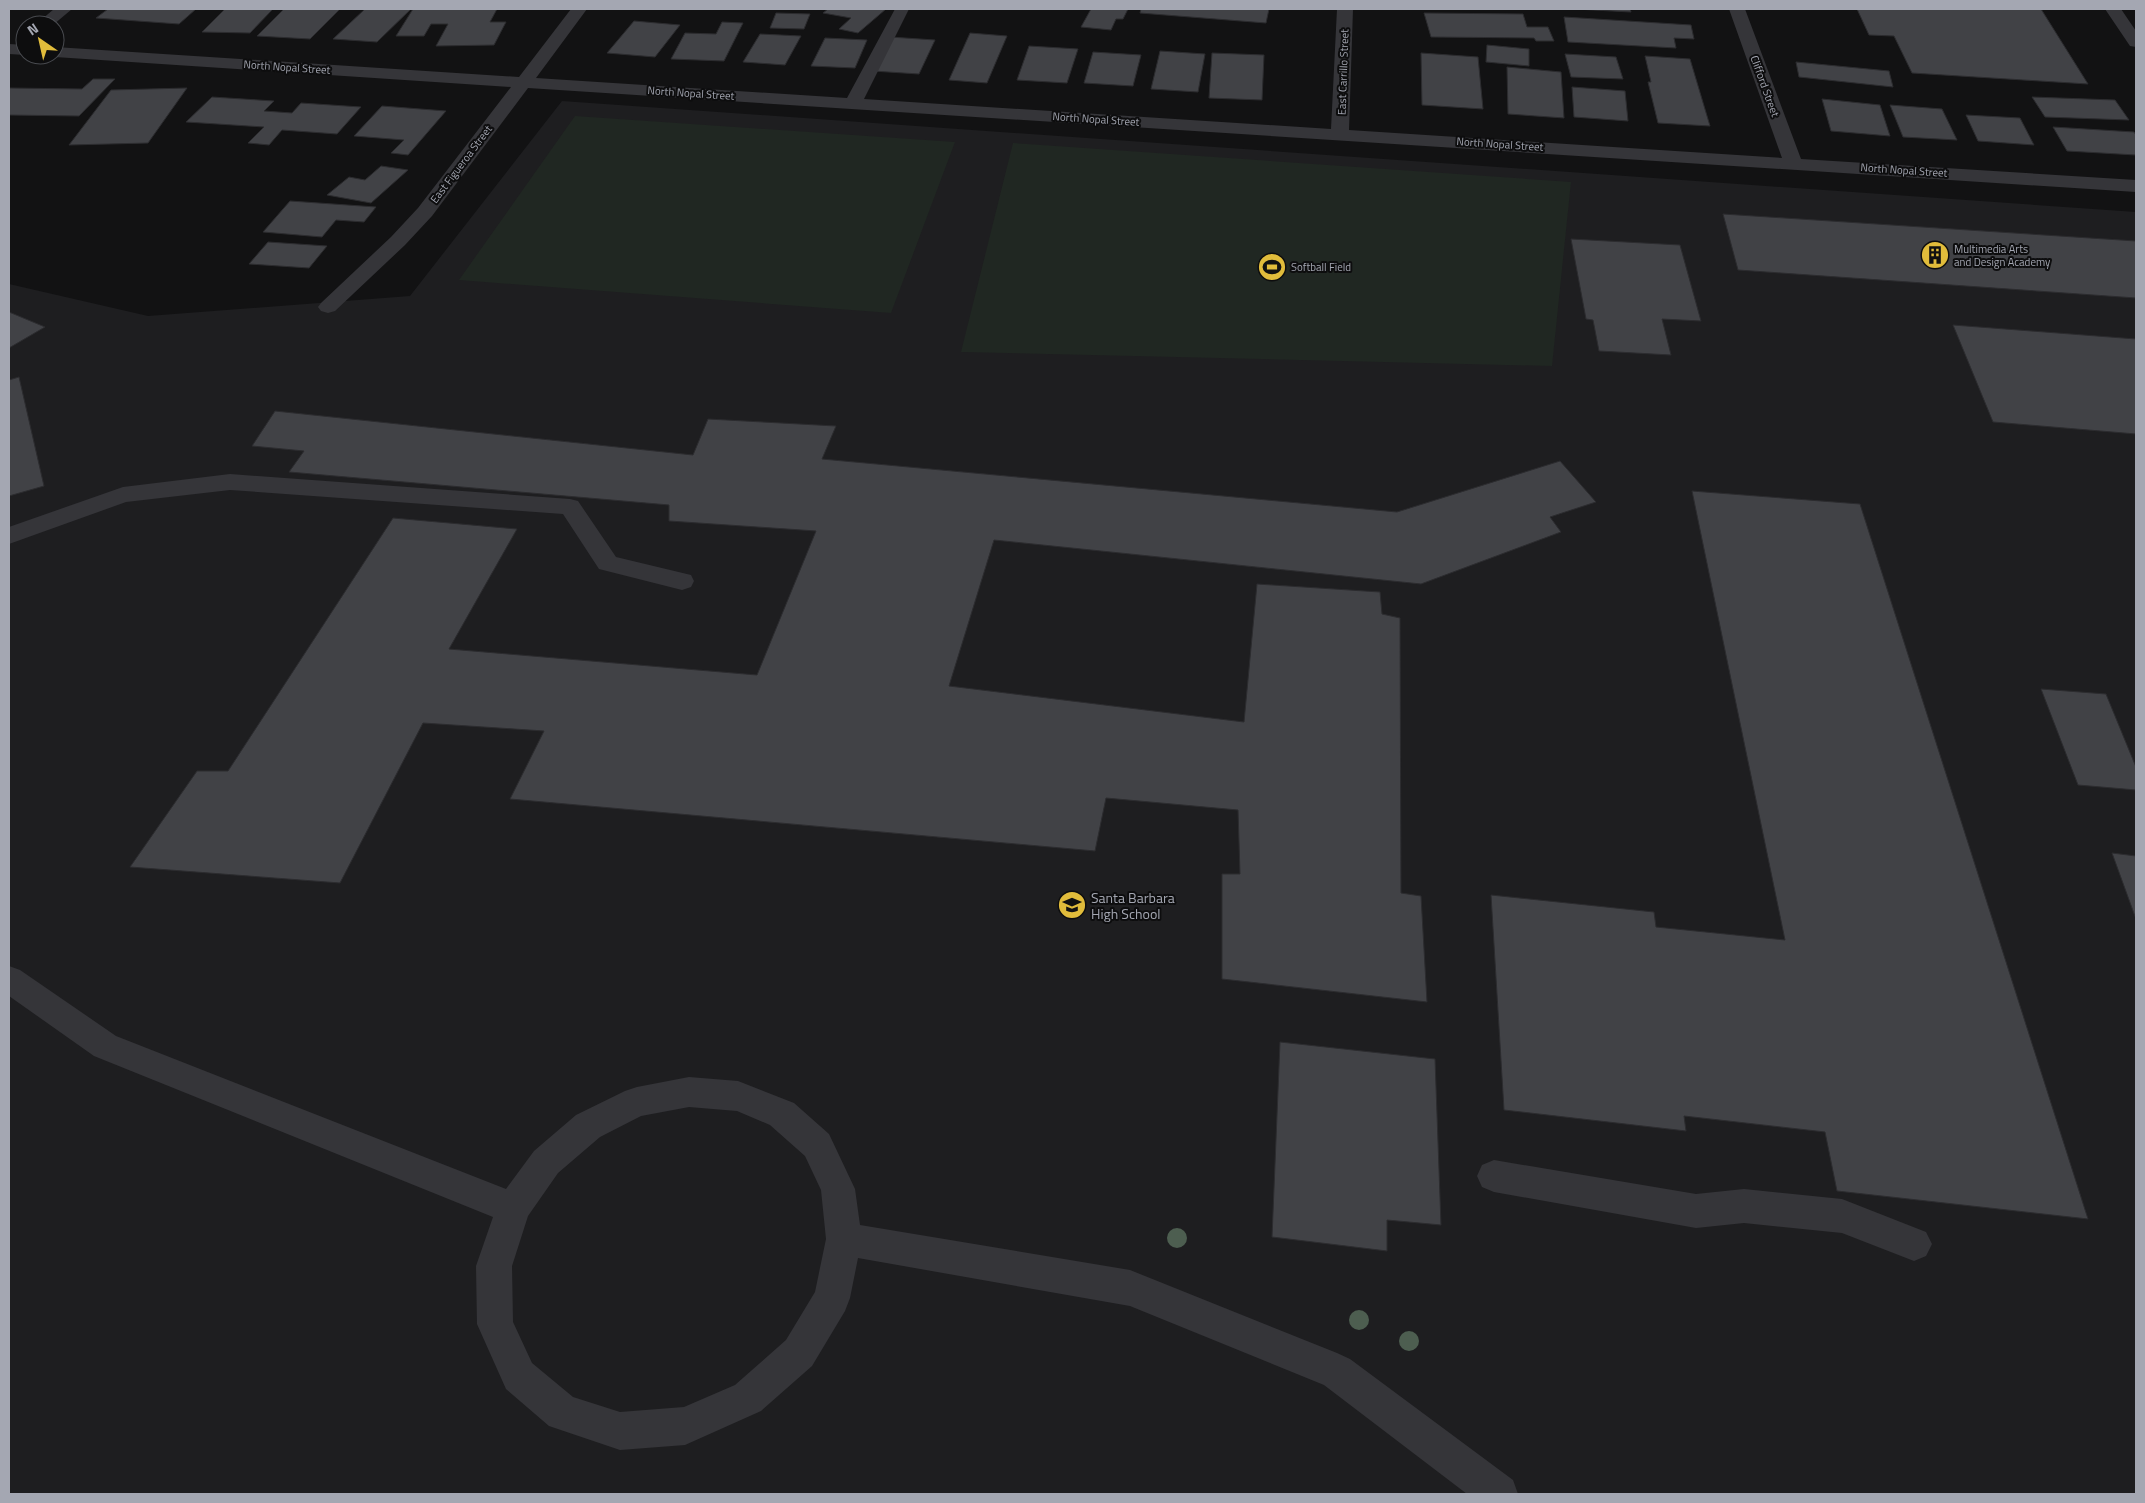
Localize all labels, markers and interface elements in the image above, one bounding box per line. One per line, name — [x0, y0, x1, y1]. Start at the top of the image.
north arrow — [15, 15, 65, 65]
text: N — [23, 17, 42, 40]
street label: East Carrillo Street — [1334, 29, 1353, 115]
street label: Clifford Street — [1747, 53, 1784, 119]
street label: North Nopal Street — [243, 56, 331, 78]
street label: North Nopal Street — [647, 82, 735, 104]
street label: North Nopal Street — [1052, 108, 1140, 130]
street label: East Figueroa Street — [426, 122, 496, 206]
street label: North Nopal Street — [1456, 133, 1544, 155]
street label: North Nopal Street — [1860, 159, 1948, 181]
building icon: Multimedia Arts and Design Academy — [1920, 240, 1950, 270]
place label: Multimedia Arts and Design Academy — [1954, 241, 2051, 270]
sports icon: Softball Field — [1257, 252, 1287, 282]
place label: Softball Field — [1291, 259, 1351, 275]
place label: Santa Barbara High School — [1091, 887, 1175, 924]
school or university icon: Santa Barbara High School — [1057, 890, 1087, 920]

